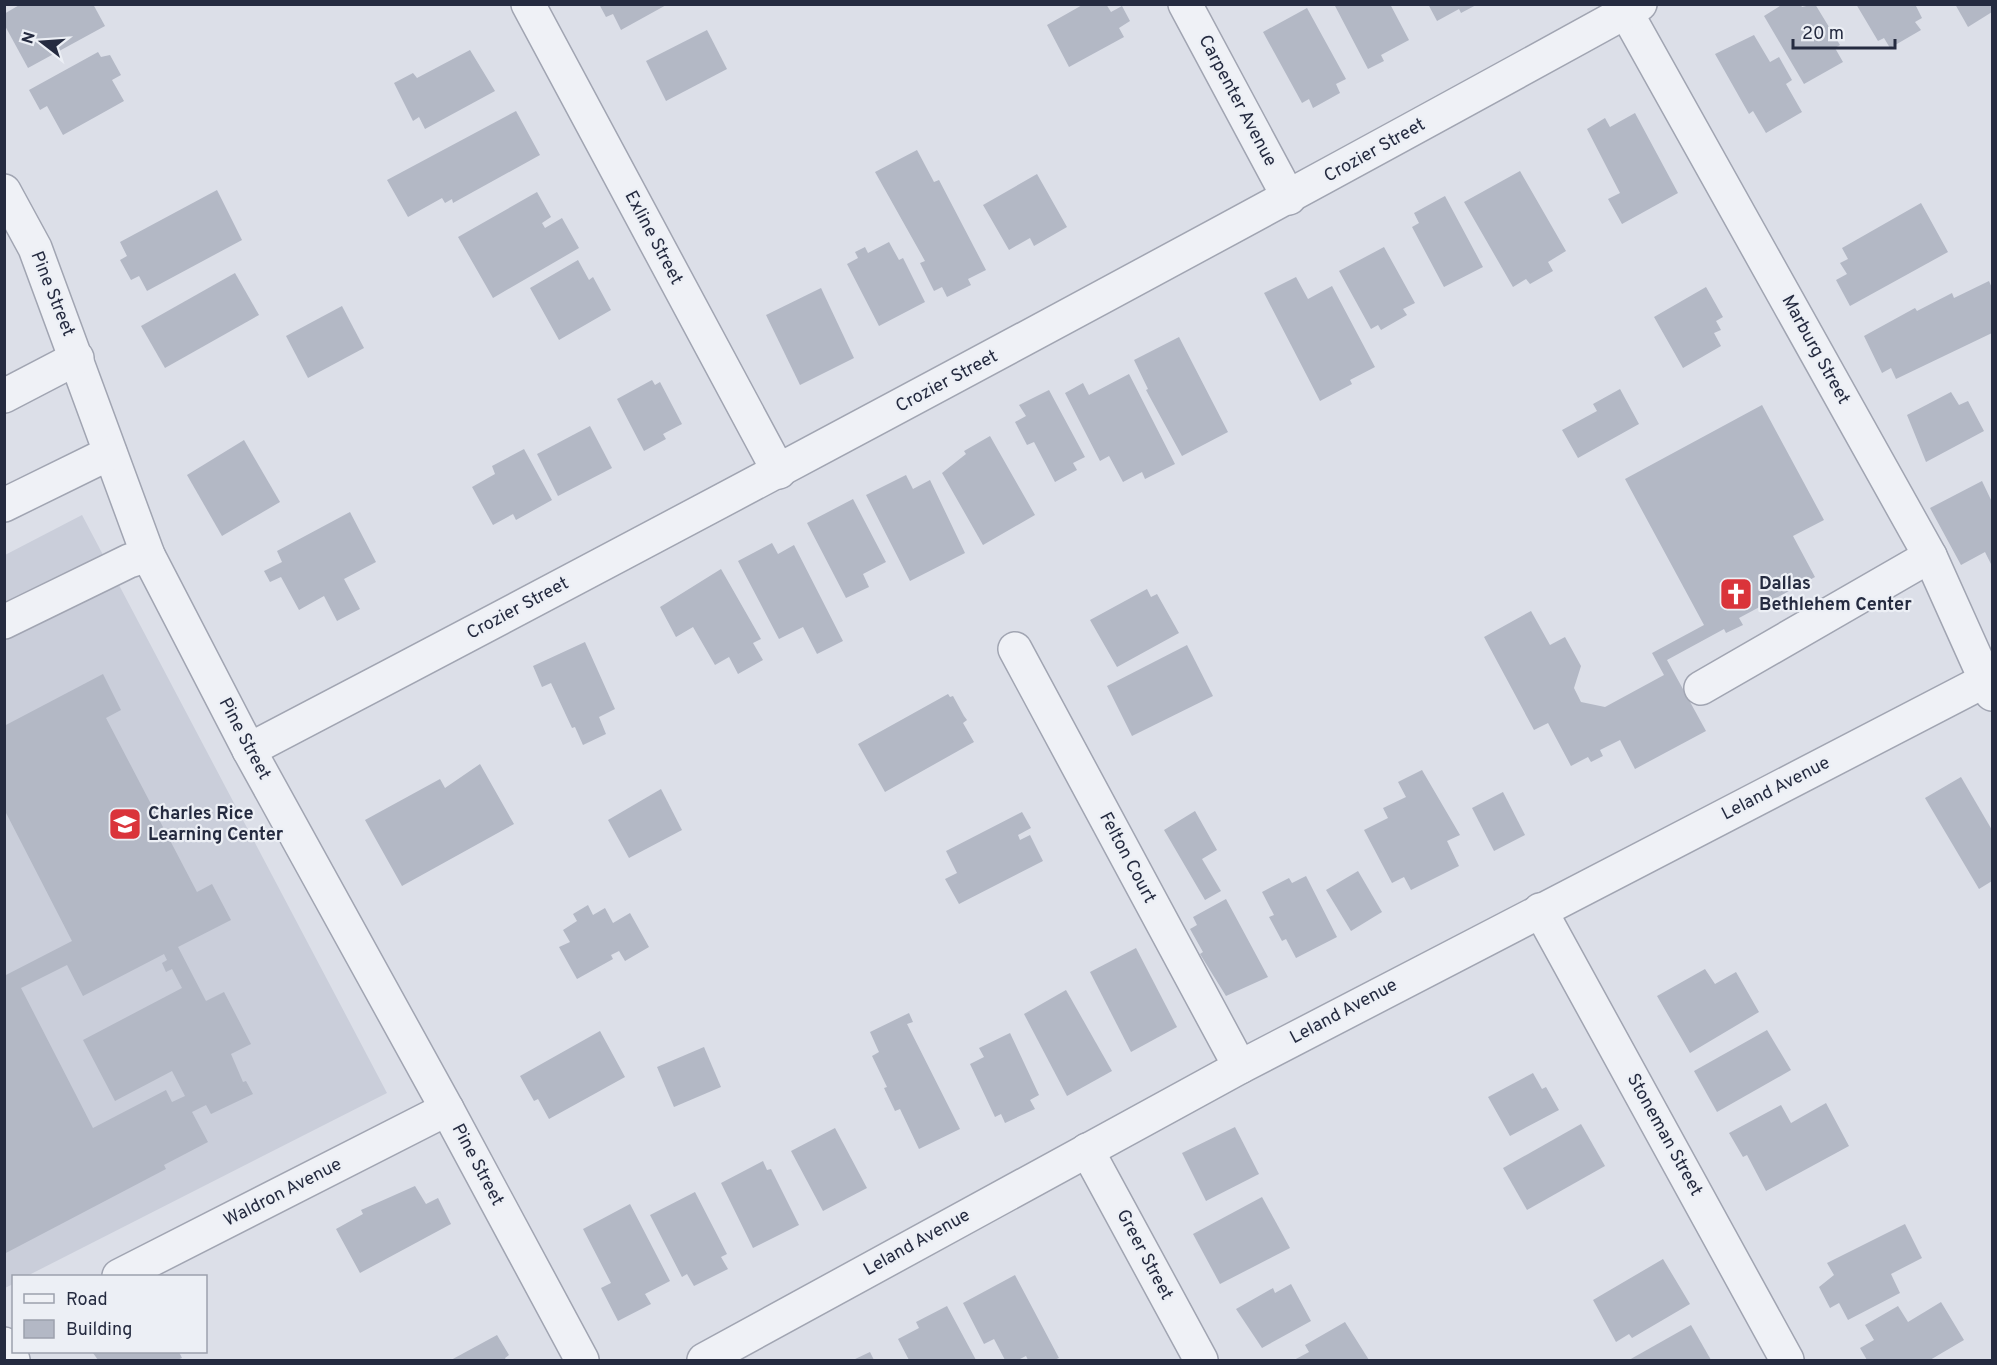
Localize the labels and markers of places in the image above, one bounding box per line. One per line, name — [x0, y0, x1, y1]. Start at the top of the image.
place label: Dallas Bethlehem Center — [1759, 573, 1912, 617]
church icon: Dallas Bethlehem Center — [1718, 576, 1754, 612]
place label: Charles Rice Learning Center — [148, 803, 284, 847]
school or university icon: Charles Rice Learning Center — [107, 806, 143, 842]

